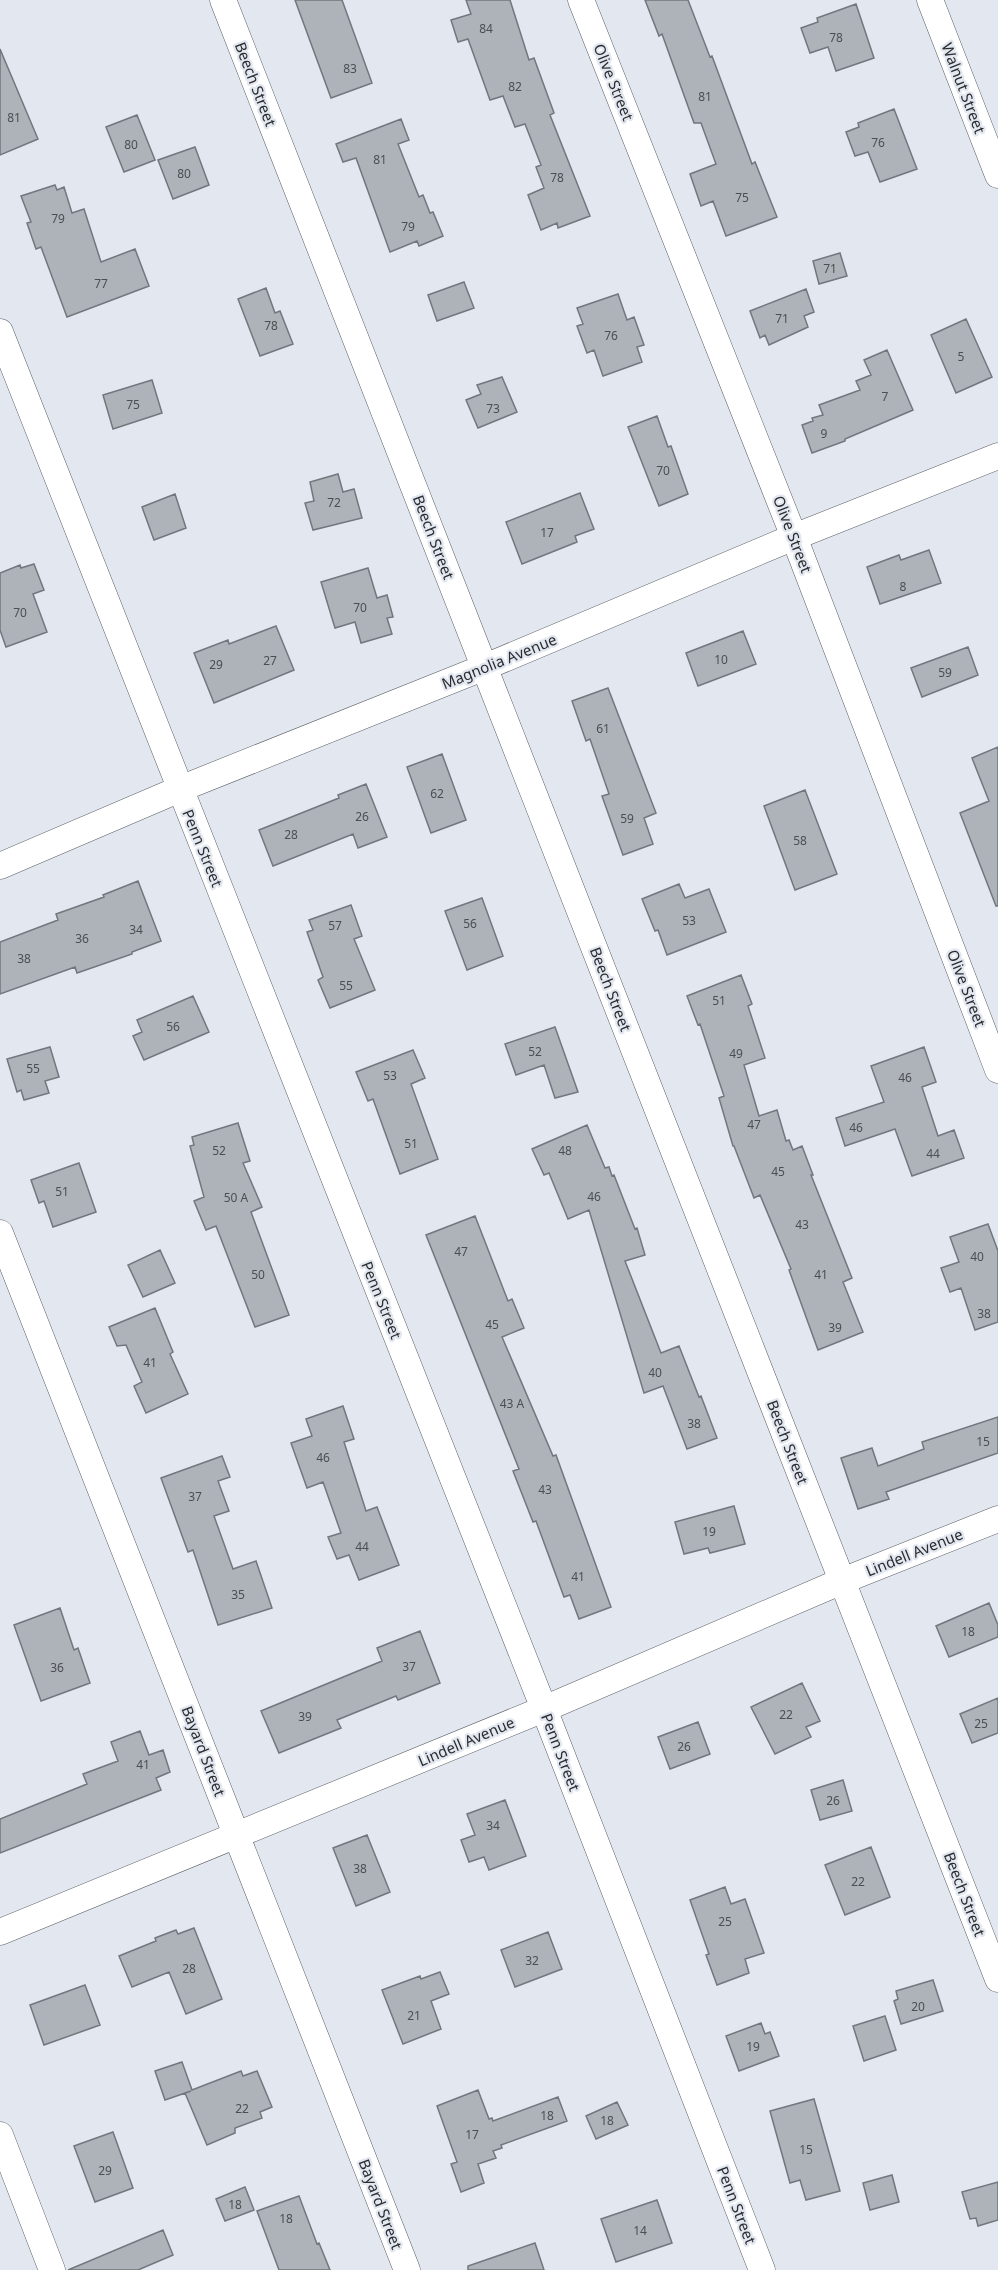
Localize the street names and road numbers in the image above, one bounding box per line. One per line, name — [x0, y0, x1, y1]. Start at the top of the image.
street label: Beech Street — [231, 39, 281, 130]
street label: Walnut Street — [938, 40, 991, 137]
street label: Olive Street — [589, 41, 639, 124]
street label: Beech Street — [409, 492, 459, 583]
street label: Olive Street — [769, 492, 817, 576]
street label: Magnolia Avenue — [439, 629, 559, 693]
street label: Penn Street — [178, 806, 228, 890]
street label: Beech Street — [586, 944, 636, 1035]
street label: Olive Street — [943, 946, 991, 1030]
street label: Penn Street — [357, 1258, 407, 1342]
street label: Beech Street — [763, 1397, 813, 1488]
street label: Lindell Avenue — [863, 1523, 965, 1581]
street label: Bayard Street — [178, 1703, 231, 1800]
street label: Penn Street — [537, 1710, 585, 1794]
street label: Lindell Avenue — [415, 1712, 517, 1770]
street label: Beech Street — [940, 1849, 990, 1940]
street label: Bayard Street — [355, 2156, 408, 2253]
street label: Penn Street — [713, 2163, 761, 2247]

